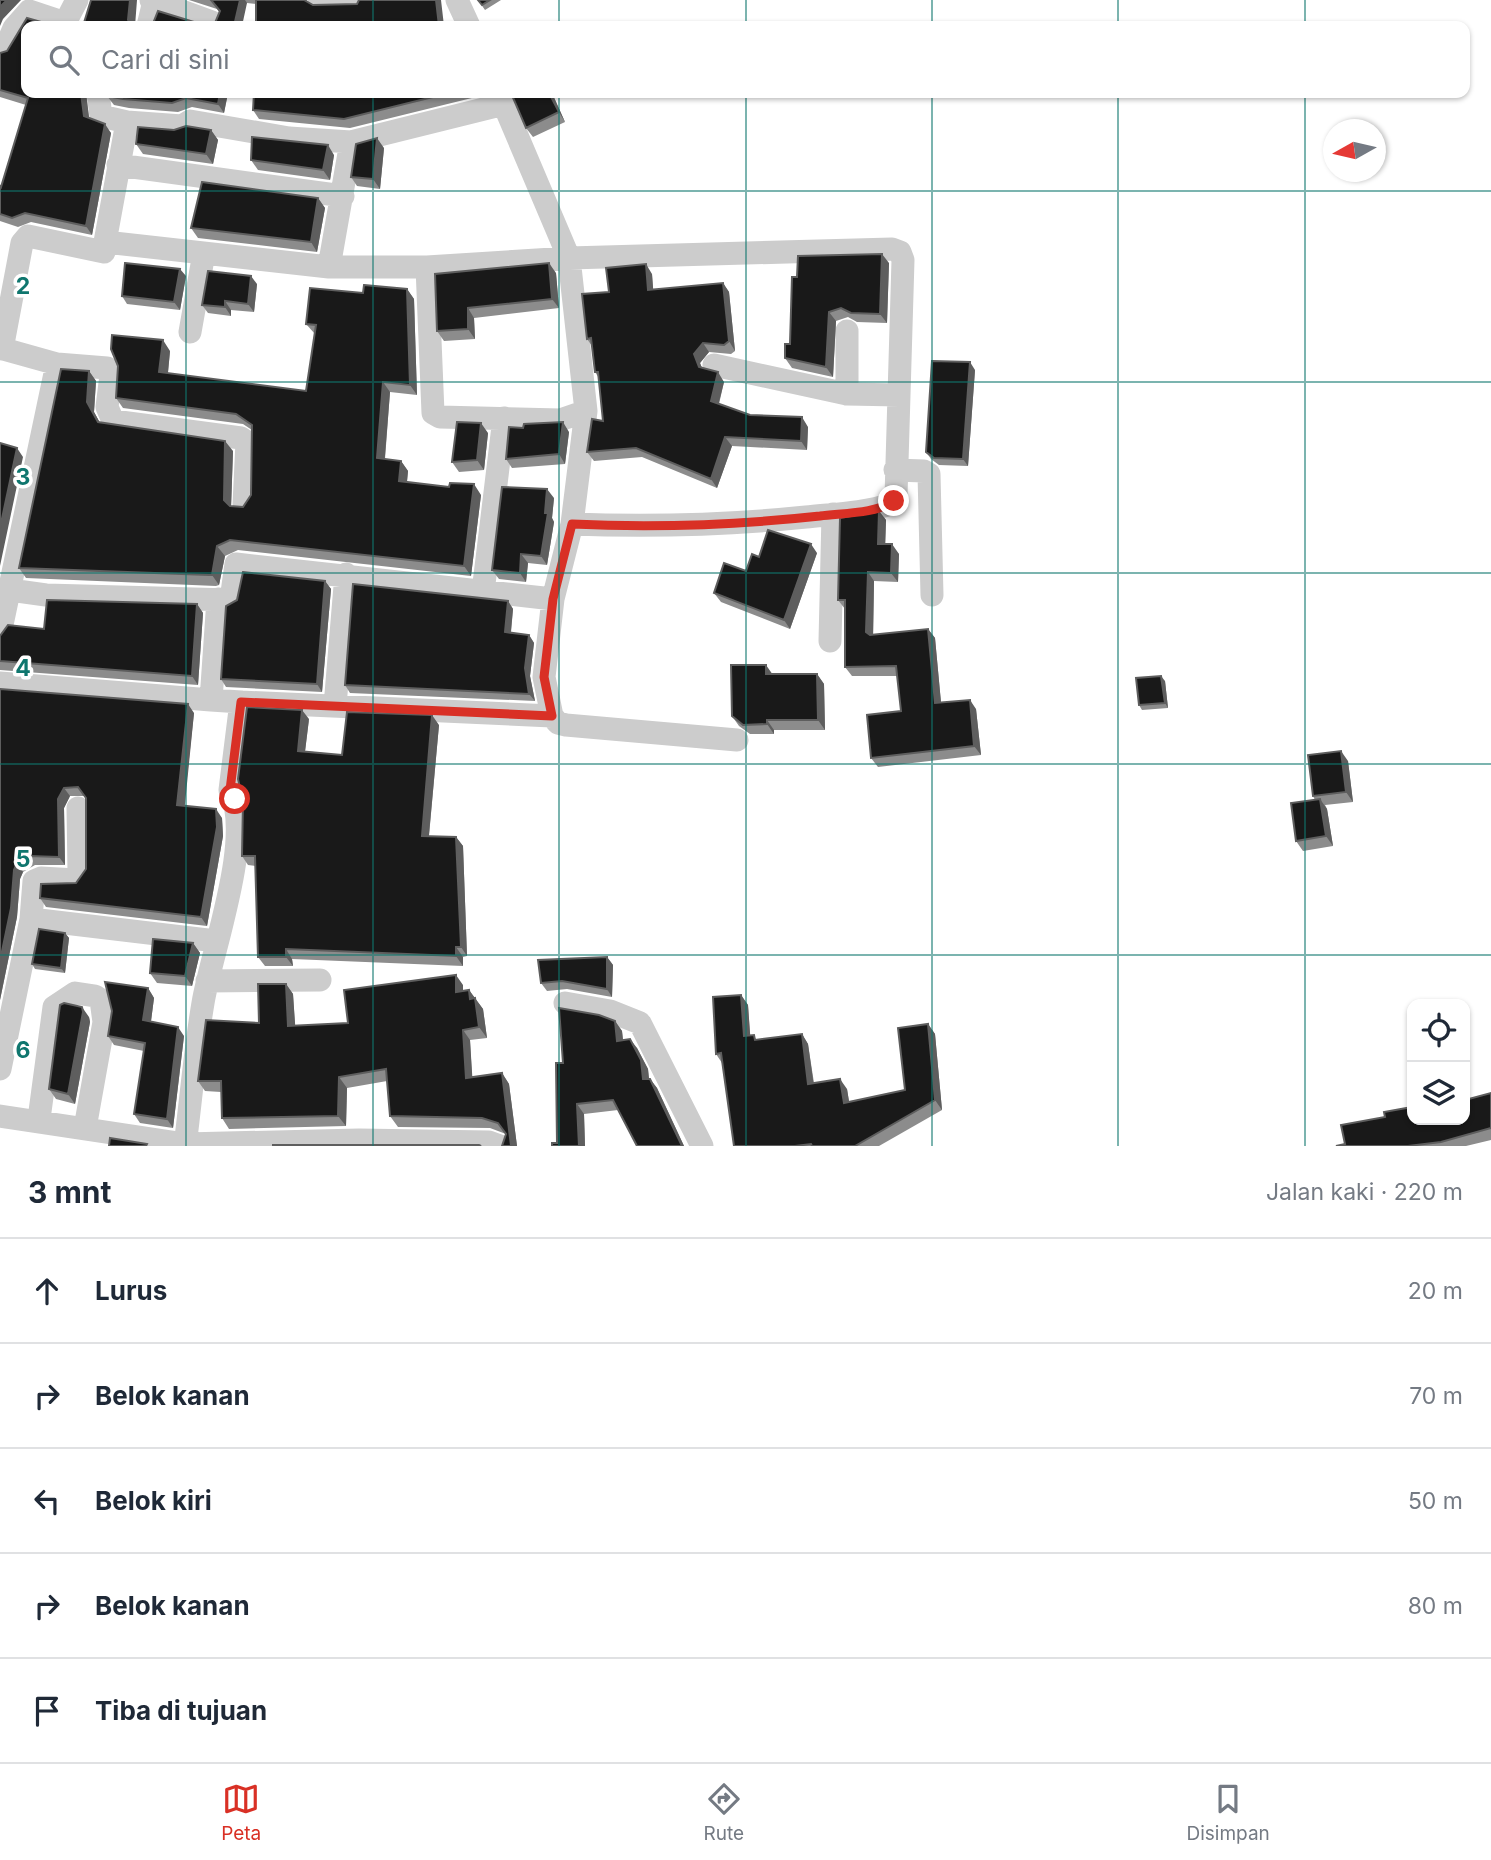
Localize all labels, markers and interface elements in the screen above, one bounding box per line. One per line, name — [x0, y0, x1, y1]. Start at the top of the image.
search box — [21, 21, 1470, 98]
icon: search — [45, 41, 83, 79]
text: Cari di sini — [101, 44, 230, 75]
north arrow — [1323, 119, 1386, 182]
text: 2 — [16, 272, 30, 300]
text: 3 — [16, 463, 30, 491]
route end — [878, 485, 909, 516]
text: 4 — [15, 654, 31, 682]
route start — [219, 783, 250, 814]
text: 5 — [16, 845, 30, 873]
map controls — [1407, 999, 1470, 1125]
button: locate — [1407, 999, 1470, 1062]
text: 6 — [16, 1036, 30, 1064]
button: layers — [1407, 1062, 1470, 1125]
text: 3 mnt — [28, 1174, 112, 1210]
text: Jalan kaki · 220 m — [1266, 1178, 1463, 1206]
icon: ahead — [28, 1272, 66, 1310]
text: Lurus — [95, 1275, 167, 1306]
text: 20 m — [1408, 1277, 1463, 1305]
icon: right — [28, 1377, 66, 1415]
text: Belok kanan — [95, 1380, 250, 1411]
text: 70 m — [1409, 1382, 1463, 1410]
icon: left — [28, 1482, 66, 1520]
text: Belok kiri — [95, 1485, 212, 1516]
text: 50 m — [1408, 1487, 1463, 1515]
icon: right — [28, 1587, 66, 1625]
text: Belok kanan — [95, 1590, 250, 1621]
text: 80 m — [1408, 1592, 1463, 1620]
icon: arrive — [28, 1692, 66, 1730]
text: Tiba di tujuan — [95, 1695, 267, 1726]
tab: Peta — [221, 1780, 261, 1845]
tab: Rute — [704, 1780, 744, 1845]
tab: Disimpan — [1186, 1780, 1270, 1845]

